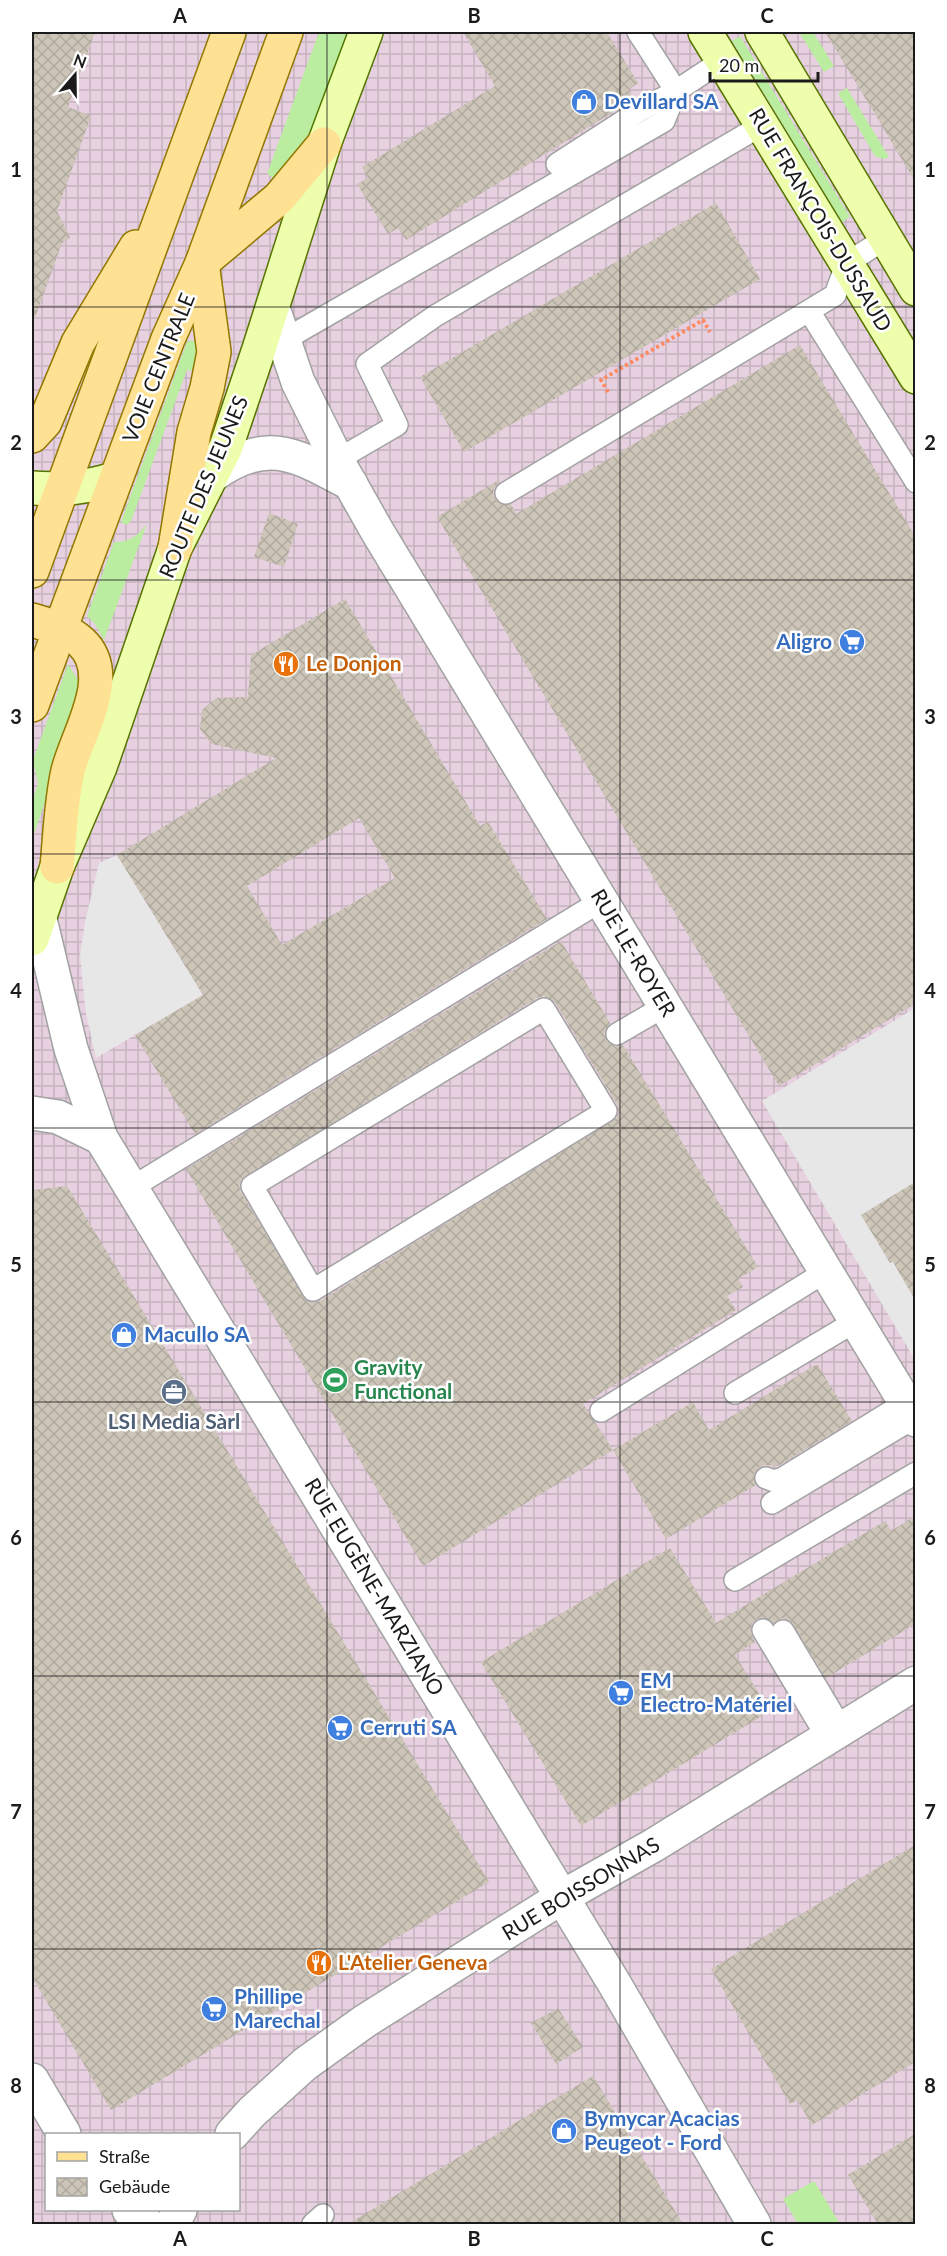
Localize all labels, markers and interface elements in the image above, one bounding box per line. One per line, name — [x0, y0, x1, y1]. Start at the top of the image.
text: A — [172, 3, 187, 27]
text: B — [467, 3, 481, 27]
text: C — [760, 3, 774, 27]
north arrow — [45, 45, 105, 105]
scale bar — [710, 45, 818, 83]
text: N — [71, 49, 89, 71]
text: 20 m — [719, 54, 759, 76]
shop icon: Devillard SA — [569, 87, 599, 117]
place label: Devillard SA — [604, 88, 719, 113]
street label: RUE FRANÇOIS-DUSSAUD — [745, 103, 898, 335]
text: 1 — [10, 157, 22, 181]
text: 1 — [924, 157, 936, 181]
street label: VOIE CENTRALE — [116, 289, 199, 446]
street label: ROUTE DES JEUNES — [153, 392, 252, 581]
text: 2 — [10, 430, 22, 454]
text: 2 — [924, 430, 936, 454]
supermarket icon: Aligro — [837, 627, 867, 657]
place label: Aligro — [775, 628, 832, 653]
restaurant icon: Le Donjon — [271, 649, 301, 679]
place label: Le Donjon — [306, 650, 402, 675]
text: 3 — [10, 704, 22, 728]
text: 3 — [924, 704, 936, 728]
street label: RUE LE-ROYER — [586, 884, 683, 1021]
text: 4 — [10, 978, 22, 1002]
text: 4 — [924, 978, 936, 1002]
text: 5 — [10, 1252, 22, 1276]
text: 5 — [924, 1252, 936, 1276]
shop icon: Macullo SA — [109, 1320, 139, 1350]
place label: Macullo SA — [144, 1321, 250, 1346]
place label: Gravity Functional — [354, 1354, 452, 1403]
sports icon: Gravity Functional — [320, 1365, 350, 1395]
office icon: LSI Media Sàrl — [159, 1377, 189, 1407]
place label: LSI Media Sàrl — [108, 1408, 240, 1433]
street label: RUE EUGÈNE-MARZIANO — [300, 1473, 450, 1700]
text: 6 — [10, 1525, 22, 1549]
text: 6 — [924, 1525, 936, 1549]
place label: EM Electro-Matériel — [640, 1667, 792, 1716]
supermarket icon: EM Electro-Matériel — [606, 1678, 636, 1708]
supermarket icon: Cerruti SA — [325, 1713, 355, 1743]
place label: Cerruti SA — [360, 1714, 457, 1739]
text: 7 — [10, 1799, 22, 1823]
text: 7 — [924, 1799, 936, 1823]
street label: RUE BOISSONNAS — [497, 1831, 664, 1945]
restaurant icon: L'Atelier Geneva — [304, 1948, 334, 1978]
place label: L'Atelier Geneva — [338, 1949, 488, 1974]
place label: Phillipe Marechal — [234, 1983, 321, 2032]
supermarket icon: Phillipe Marechal — [199, 1994, 229, 2024]
text: 8 — [10, 2073, 22, 2097]
text: 8 — [924, 2073, 936, 2097]
place label: Bymycar Acacias Peugeot - Ford — [584, 2105, 740, 2154]
shop icon: Bymycar Acacias Peugeot - Ford — [549, 2116, 579, 2146]
legend — [45, 2133, 240, 2211]
text: Straße — [99, 2145, 150, 2167]
text: Gebäude — [99, 2175, 170, 2197]
text: A — [172, 2226, 187, 2250]
text: B — [467, 2226, 481, 2250]
text: C — [760, 2226, 774, 2250]

